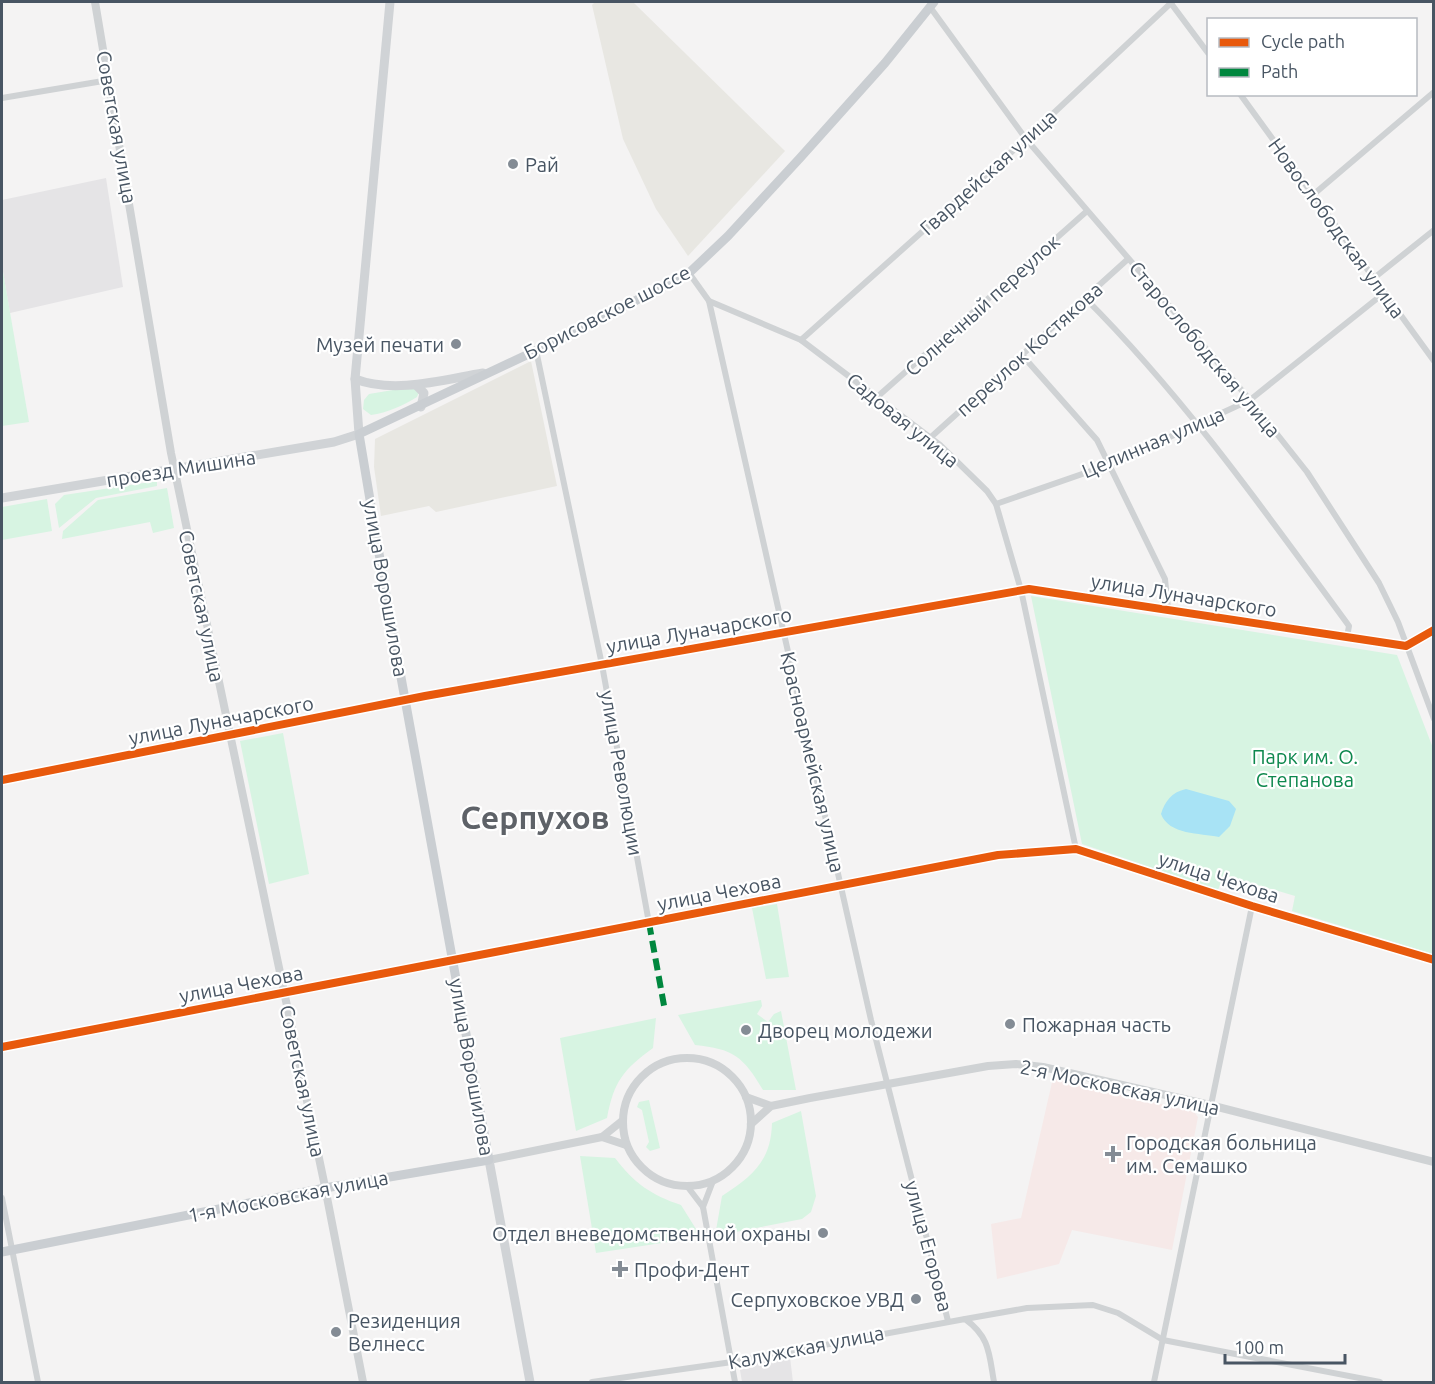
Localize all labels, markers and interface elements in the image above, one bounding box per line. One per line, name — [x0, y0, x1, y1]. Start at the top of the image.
legend — [1207, 18, 1417, 96]
text: Cycle path — [1261, 31, 1345, 51]
street label: Советская улица — [92, 49, 142, 205]
text: Path — [1261, 61, 1298, 81]
street label: Гвардейская улица — [915, 105, 1061, 239]
street label: Новослободская улица — [1264, 134, 1410, 322]
place label: Рай — [525, 153, 559, 176]
marker: Рай — [506, 157, 520, 171]
street label: Солнечный переулок — [900, 230, 1064, 380]
street label: Старослободская улица — [1125, 256, 1285, 442]
street label: Борисовское шоссе — [520, 260, 694, 364]
street label: переулок Костякова — [951, 277, 1107, 421]
place label: Музей печати — [316, 333, 444, 356]
marker: Музей печати — [449, 337, 463, 351]
street label: Садовая улица — [842, 368, 964, 472]
street label: Целинная улица — [1078, 402, 1228, 482]
street label: проезд Мишина — [105, 445, 257, 491]
street label: улица Ворошилова — [359, 497, 413, 679]
street label: Советская улица — [175, 528, 229, 684]
street label: улица Луначарского — [1089, 569, 1279, 621]
street label: улица Луначарского — [604, 602, 794, 658]
street label: Красноармейская улица — [776, 649, 850, 875]
street label: улица Революции — [596, 689, 648, 857]
street label: улица Луначарского — [127, 691, 315, 749]
park label: Парк им. О. Степанова — [1252, 745, 1358, 791]
district label: Серпухов — [460, 799, 610, 835]
street label: улица Чехова — [1156, 847, 1282, 907]
street label: улица Чехова — [655, 869, 783, 915]
street label: улица Чехова — [177, 961, 305, 1007]
street label: улица Ворошилова — [445, 976, 499, 1158]
street label: Советская улица — [276, 1003, 330, 1159]
place label: Пожарная часть — [1022, 1013, 1171, 1036]
marker: Пожарная часть — [1003, 1017, 1017, 1031]
place label: Дворец молодежи — [758, 1019, 933, 1042]
marker: Дворец молодежи — [739, 1023, 753, 1037]
street label: 2-я Московская улица — [1018, 1055, 1222, 1119]
place label: Городская больница им. Семашко — [1126, 1131, 1317, 1177]
marker: Городская больница им. Семашко — [1104, 1145, 1122, 1163]
street label: 1-я Московская улица — [186, 1165, 390, 1227]
street label: улица Егорова — [900, 1178, 958, 1314]
place label: Отдел вневедомственной охраны — [492, 1222, 811, 1245]
marker: Отдел вневедомственной охраны — [816, 1226, 830, 1240]
place label: Профи-Дент — [634, 1258, 749, 1281]
marker: Профи-Дент — [611, 1260, 629, 1278]
place label: Серпуховское УВД — [731, 1288, 904, 1311]
marker: Серпуховское УВД — [909, 1292, 923, 1306]
place label: Резиденция Велнесс — [348, 1309, 461, 1355]
street label: Калужская улица — [726, 1321, 886, 1373]
marker: Резиденция Велнесс — [329, 1325, 343, 1339]
scale bar — [1225, 1327, 1345, 1365]
text: 100 m — [1234, 1337, 1284, 1357]

